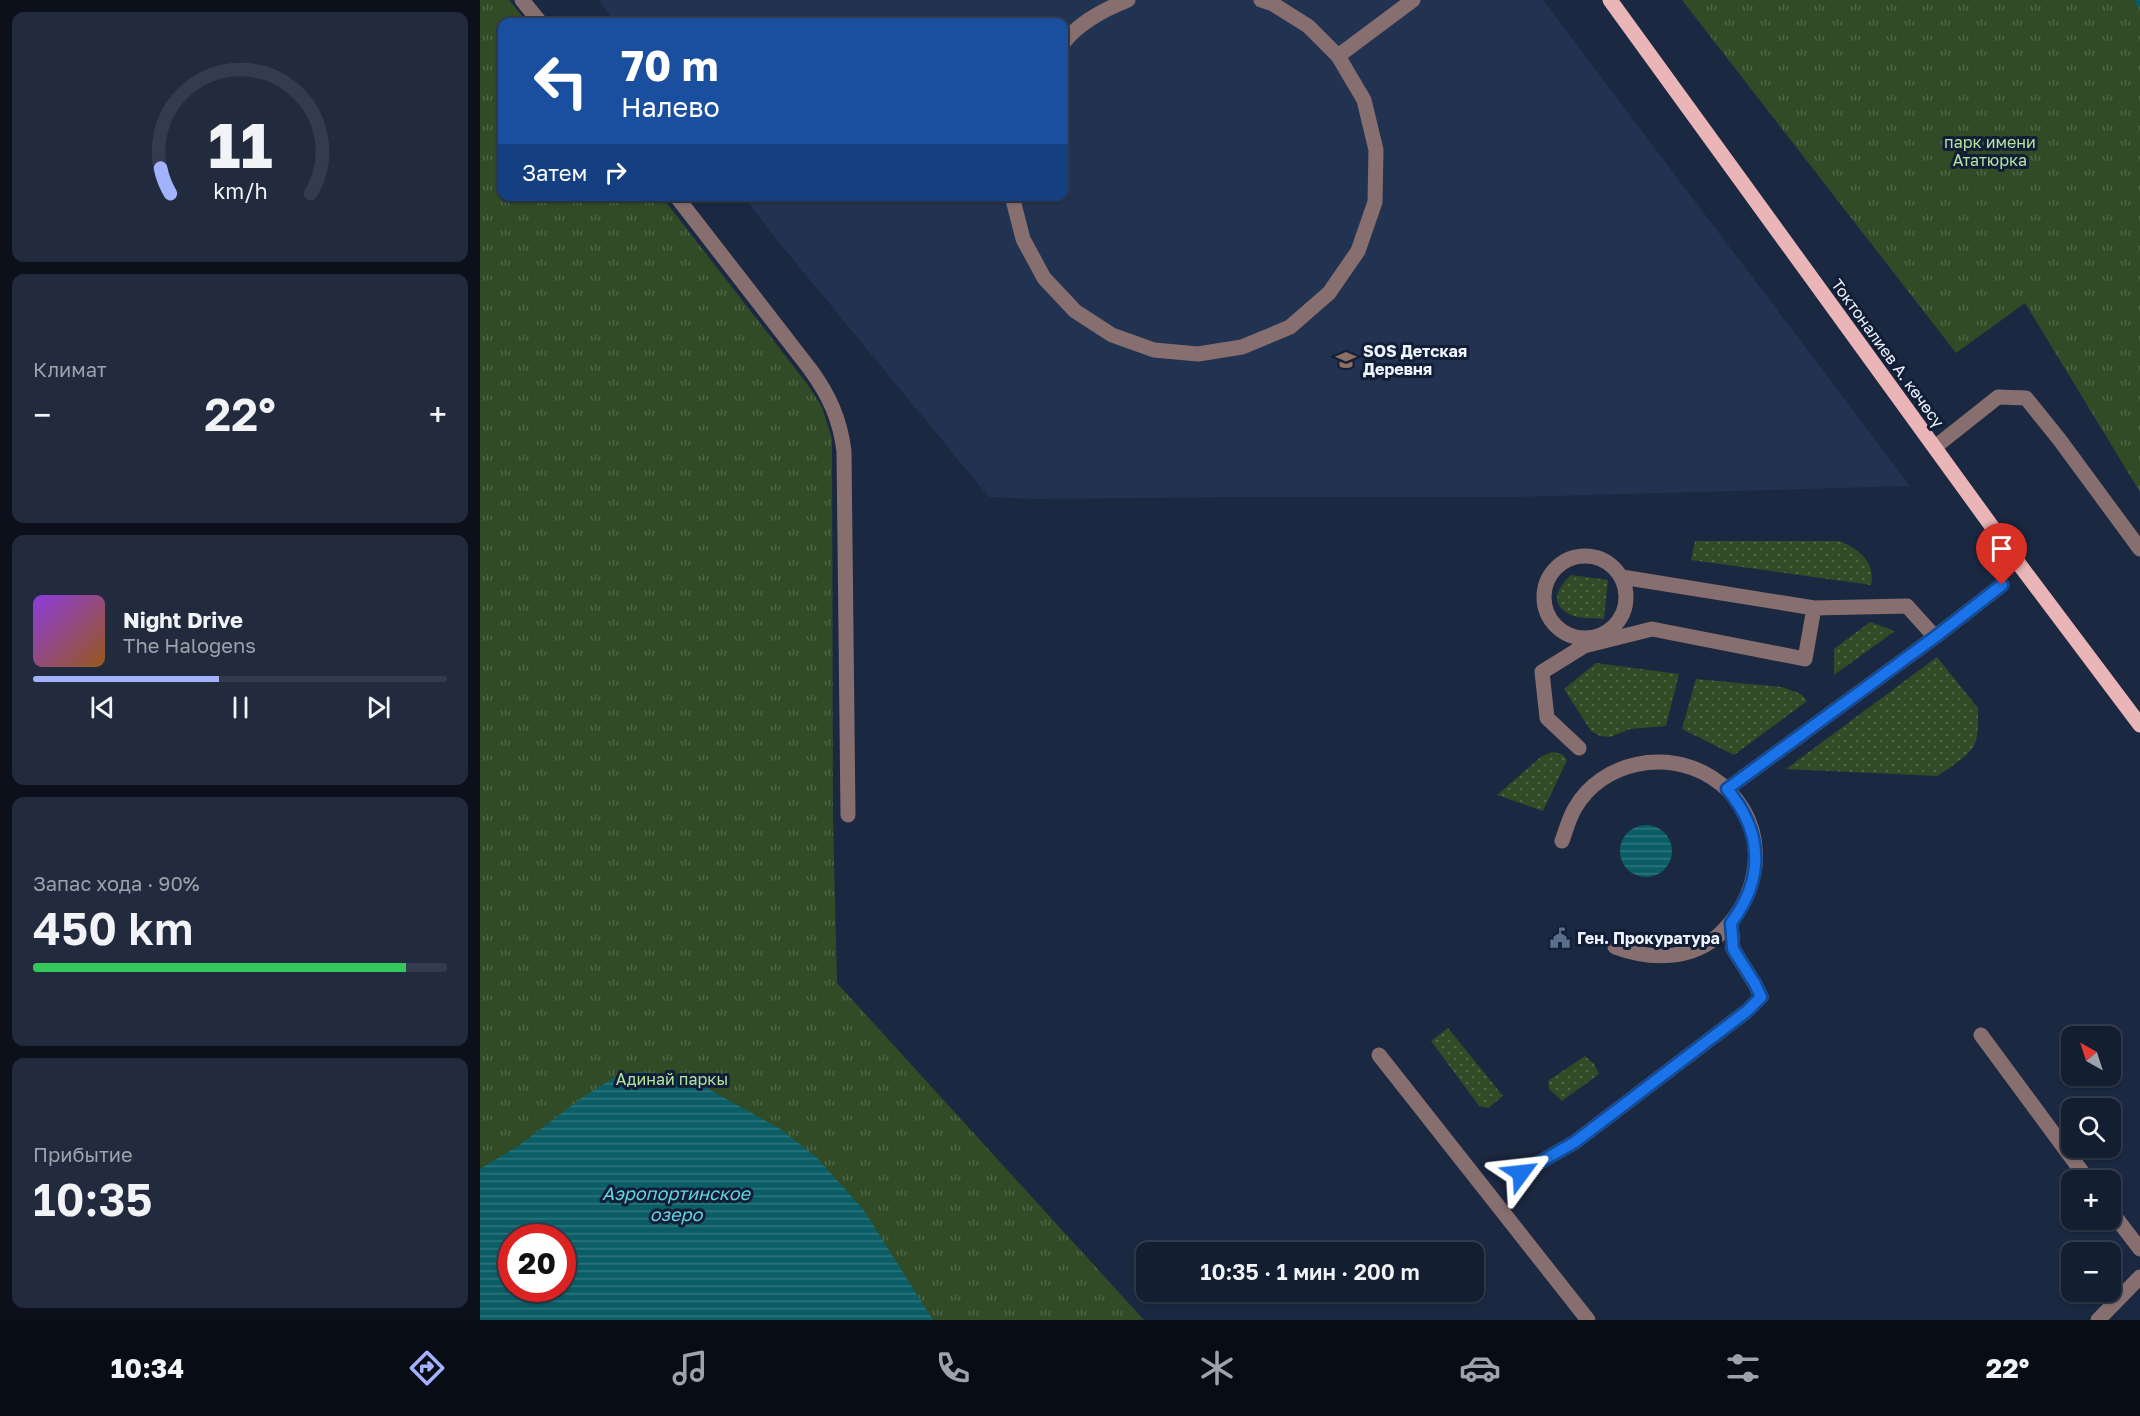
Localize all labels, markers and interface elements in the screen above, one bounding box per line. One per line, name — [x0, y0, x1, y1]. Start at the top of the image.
text: 70 m — [621, 40, 718, 90]
icon: left — [522, 42, 600, 120]
text: Налево — [621, 91, 720, 123]
text: 11 — [208, 107, 272, 182]
park label: парк имени Ататюрка — [1944, 132, 2036, 170]
icon: right — [599, 156, 632, 189]
text: Затем — [522, 159, 587, 186]
text: km/h — [213, 178, 267, 204]
street label: Токтоналиев А. көчөсү — [1827, 275, 1949, 431]
place label: SOS Детская Деревня — [1363, 341, 1467, 379]
school or university icon: SOS Детская Деревня — [1334, 348, 1358, 372]
text: Климат — [33, 357, 107, 381]
text: 22° — [204, 387, 276, 441]
text: − — [33, 395, 51, 434]
text: + — [429, 395, 447, 434]
pin — [1976, 523, 2027, 585]
icon: arrive — [1985, 532, 2018, 565]
text: Night Drive — [123, 606, 243, 633]
text: The Halogens — [123, 633, 256, 657]
icon: previous — [86, 691, 119, 724]
icon: pause — [224, 691, 257, 724]
icon: next — [362, 691, 395, 724]
text: Запас хода · 90% — [33, 871, 200, 895]
text: 450 km — [33, 901, 193, 955]
public building icon: Ген. Прокуратура — [1548, 926, 1572, 950]
place label: Ген. Прокуратура — [1577, 928, 1720, 948]
north arrow — [2061, 1026, 2121, 1086]
map controls — [2061, 1026, 2121, 1302]
park label: Адинай паркы — [616, 1069, 728, 1089]
button: search — [2061, 1098, 2121, 1158]
position arrow — [1489, 1141, 1553, 1205]
text: Прибытие — [33, 1142, 133, 1166]
button: + — [2061, 1170, 2121, 1230]
text: 10:35 — [33, 1172, 153, 1226]
water label: Аэропортинское озеро — [602, 1182, 751, 1225]
speed limit sign: 20 — [498, 1224, 576, 1302]
button: − — [2061, 1242, 2121, 1302]
text: 10:35 · 1 мин · 200 m — [1200, 1258, 1420, 1285]
icon: directions — [406, 1347, 448, 1389]
icon: music — [669, 1347, 711, 1389]
icon: phone — [932, 1347, 974, 1389]
icon: climate — [1196, 1347, 1238, 1389]
icon: car — [1459, 1347, 1501, 1389]
icon: filters — [1722, 1347, 1764, 1389]
text: 10:34 — [111, 1352, 184, 1384]
text: 22° — [1986, 1352, 2029, 1384]

